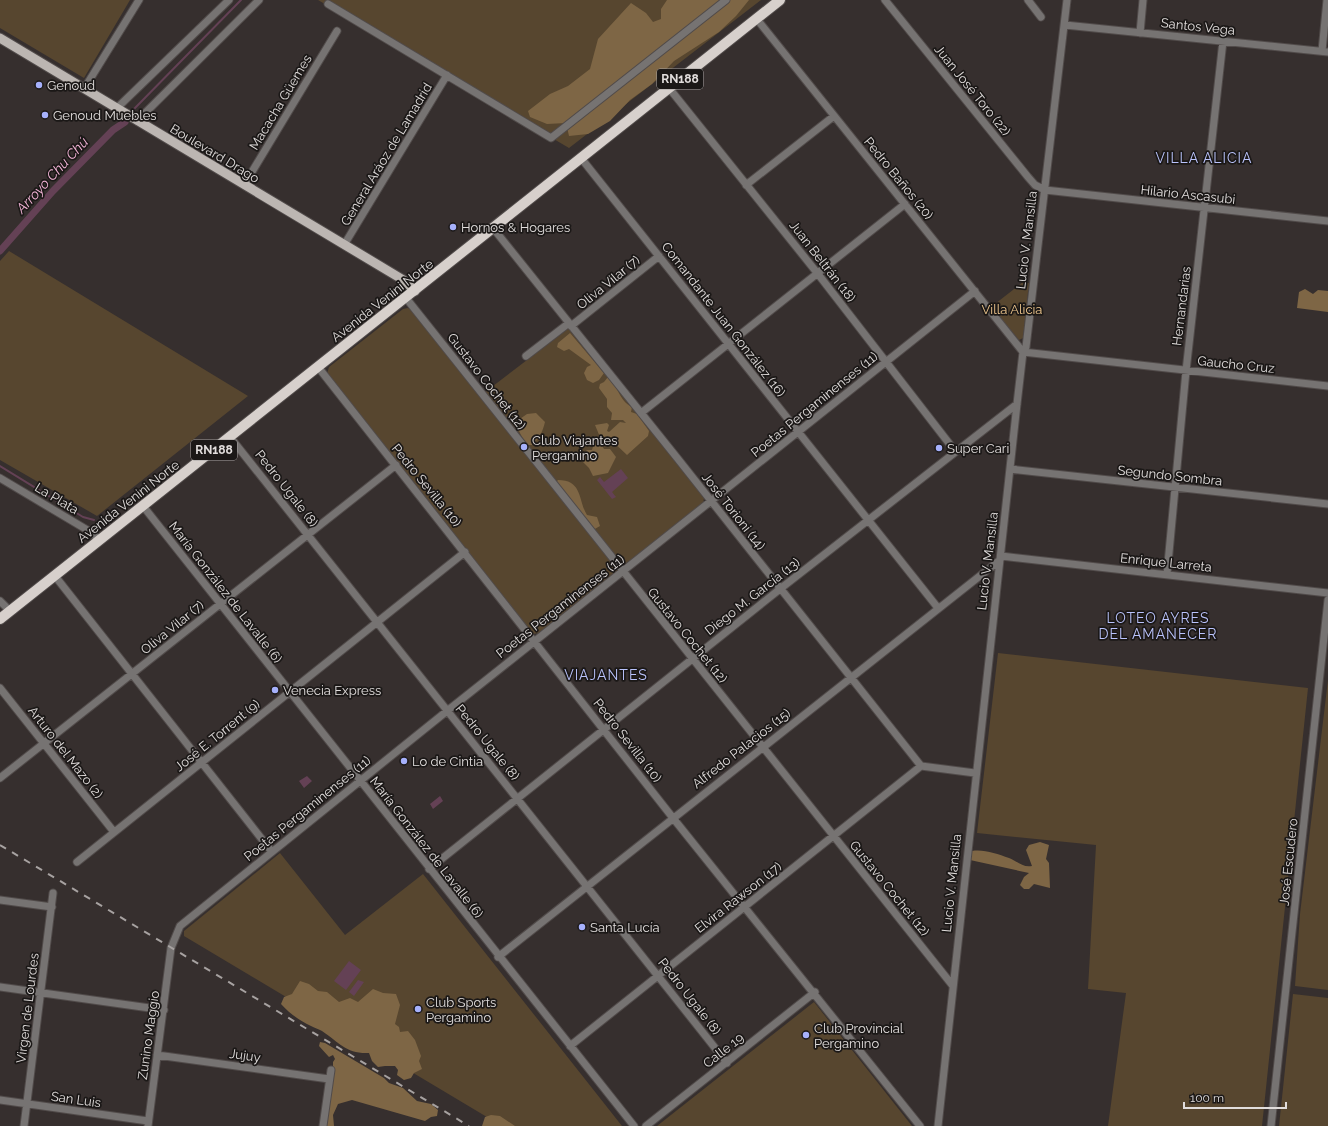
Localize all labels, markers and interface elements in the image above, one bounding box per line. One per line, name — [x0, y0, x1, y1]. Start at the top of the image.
street label: Santos Vega — [1160, 15, 1236, 38]
street label: Juan José Toro (22) — [931, 42, 1014, 139]
street label: Macacha Güemes — [246, 52, 315, 153]
road number: RN188 — [657, 69, 703, 89]
place label: Genoud — [47, 78, 95, 93]
marker: Genoud — [34, 80, 44, 90]
street label: General Aráoz de Lamadrid — [338, 80, 435, 228]
place label: Genoud Muebles — [53, 108, 157, 123]
marker: Genoud Muebles — [40, 110, 50, 120]
street label: Boulevard Drago — [167, 121, 262, 186]
water label: Arroyo Chu Chú — [12, 134, 91, 217]
street label: Pedro Baños (20) — [861, 134, 936, 222]
district label: VILLA ALICIA — [1155, 150, 1253, 166]
street label: Hilario Ascasubi — [1140, 182, 1236, 207]
street label: Lucio V. Mansilla — [1013, 190, 1040, 290]
street label: Juan Beltrán (18) — [786, 218, 859, 305]
place label: Hornos & Hogares — [461, 220, 570, 235]
marker: Hornos & Hogares — [448, 222, 458, 232]
street label: Comandante Juan González (16) — [659, 239, 789, 400]
street label: Oliva Vilar (7) — [574, 252, 643, 312]
street label: Avenida Venini Norte — [328, 256, 436, 345]
street label: Hernandarias — [1169, 266, 1194, 347]
park label: Villa Alicia — [982, 302, 1042, 317]
street label: Gustavo Cochet (12) — [444, 330, 529, 433]
street label: Poetas Pergaminenses (11) — [748, 349, 881, 460]
street label: Gaucho Cruz — [1197, 353, 1275, 376]
place label: Club Viajantes Pergamino — [532, 433, 618, 463]
road number: RN188 — [191, 440, 237, 460]
street label: Pedro Sevilla (10) — [389, 441, 465, 530]
place label: Super Cari — [947, 441, 1009, 456]
marker: Club Viajantes Pergamino — [519, 442, 529, 452]
marker: Super Cari — [934, 443, 944, 453]
street label: Pedro Ugale (8) — [252, 447, 321, 530]
street label: Avenida Venini Norte — [74, 457, 182, 546]
street label: Segundo Sombra — [1117, 463, 1223, 488]
street label: José Torioni (14) — [699, 470, 768, 553]
street label: La Plata — [32, 480, 81, 517]
street label: Lucio V. Mansilla — [974, 511, 1001, 611]
street label: María González de Lavalle (6) — [166, 519, 285, 666]
street label: Enrique Larreta — [1119, 550, 1213, 575]
street label: Poetas Pergaminenses (11) — [493, 552, 627, 661]
street label: Diego M. García (13) — [702, 555, 803, 638]
street label: Gustavo Cochet (12) — [645, 585, 731, 686]
street label: Oliva Vilar (7) — [138, 597, 207, 657]
district label: LOTEO AYRES DEL AMANECER — [1098, 610, 1218, 642]
district label: VIAJANTES — [564, 667, 648, 683]
place label: Venecia Express — [283, 683, 381, 698]
marker: Venecia Express — [270, 685, 280, 695]
street label: Pedro Sevilla (10) — [590, 696, 665, 785]
street label: José E. Torrent (9) — [172, 697, 263, 774]
street label: Pedro Ugale (8) — [452, 701, 523, 783]
street label: Arturo del Mazo (2) — [25, 703, 106, 801]
street label: Alfredo Palacios (15) — [689, 705, 793, 791]
street label: Poetas Pergaminenses (11) — [241, 753, 374, 864]
place label: Lo de Cintia — [412, 754, 483, 769]
marker: Lo de Cintia — [399, 756, 409, 766]
street label: María González de Lavalle (6) — [367, 774, 486, 921]
street label: José Escudero — [1276, 817, 1301, 907]
street label: Lucio V. Mansilla — [939, 833, 964, 933]
street label: Gustavo Cochet (12) — [847, 838, 933, 939]
street label: Elvira Rawson (17) — [692, 859, 785, 936]
place label: Santa Lucía — [590, 920, 660, 935]
marker: Santa Lucía — [577, 922, 587, 932]
street label: Virgen de Lourdes — [13, 952, 42, 1064]
street label: Pedro Ugale (8) — [655, 955, 724, 1038]
street label: Zunino Maggio — [135, 989, 162, 1081]
place label: Club Sports Pergamino — [426, 995, 496, 1025]
marker: Club Sports Pergamino — [413, 1004, 423, 1014]
place label: Club Provincial Pergamino — [814, 1021, 904, 1051]
street label: Calle 19 — [700, 1030, 747, 1071]
marker: Club Provincial Pergamino — [801, 1030, 811, 1040]
street label: Jujuy — [228, 1046, 262, 1065]
scale bar — [1184, 1084, 1286, 1110]
street label: San Luis — [50, 1089, 102, 1110]
text: 100 m — [1190, 1091, 1224, 1105]

